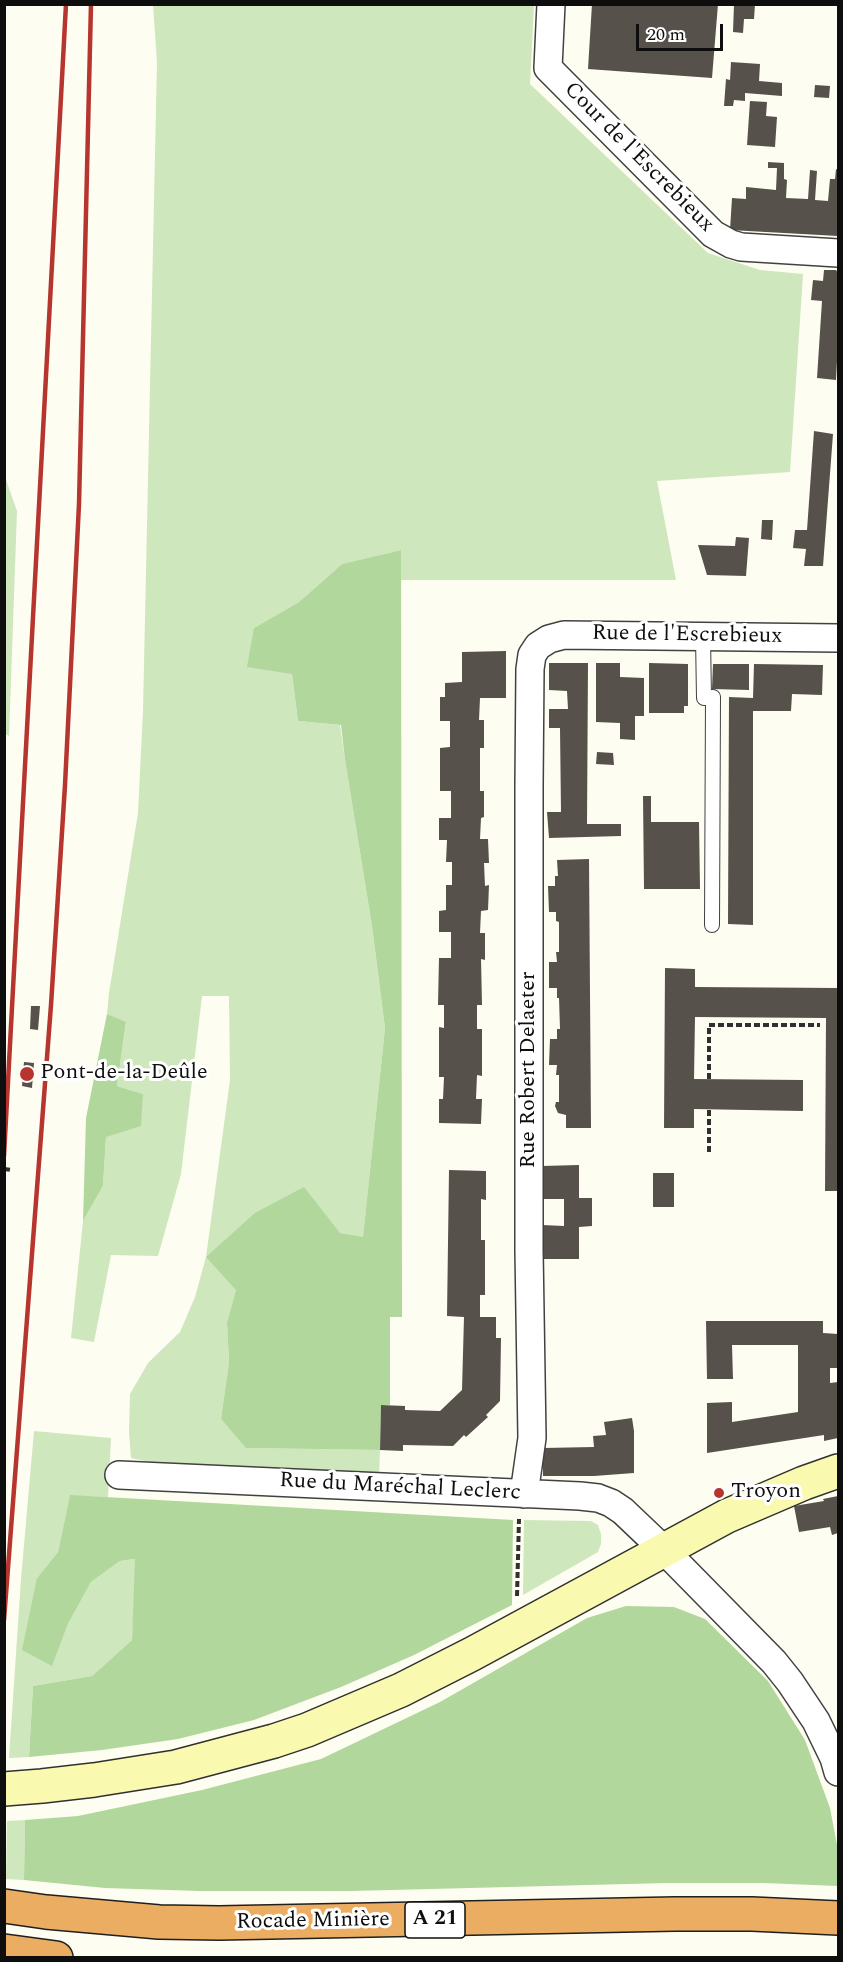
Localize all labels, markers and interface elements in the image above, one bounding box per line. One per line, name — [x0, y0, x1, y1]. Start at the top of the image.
scale bar — [639, 12, 726, 50]
text: 20 m — [647, 21, 685, 48]
street label: Cour de l'Escrebieux — [557, 77, 719, 239]
street label: Rue de l'Escrebieux — [592, 621, 782, 651]
street label: Rue Robert Delaeter — [517, 971, 543, 1169]
place label: Pont-de-la-Deûle — [40, 1061, 208, 1087]
marker: Pont-de-la-Deûle — [18, 1065, 36, 1083]
street label: Rue du Maréchal Leclerc — [279, 1468, 521, 1508]
place label: Troyon — [731, 1480, 801, 1506]
marker: Troyon — [712, 1486, 726, 1500]
road number: A 21 — [405, 1902, 465, 1938]
street label: Rocade Minière — [236, 1907, 390, 1937]

